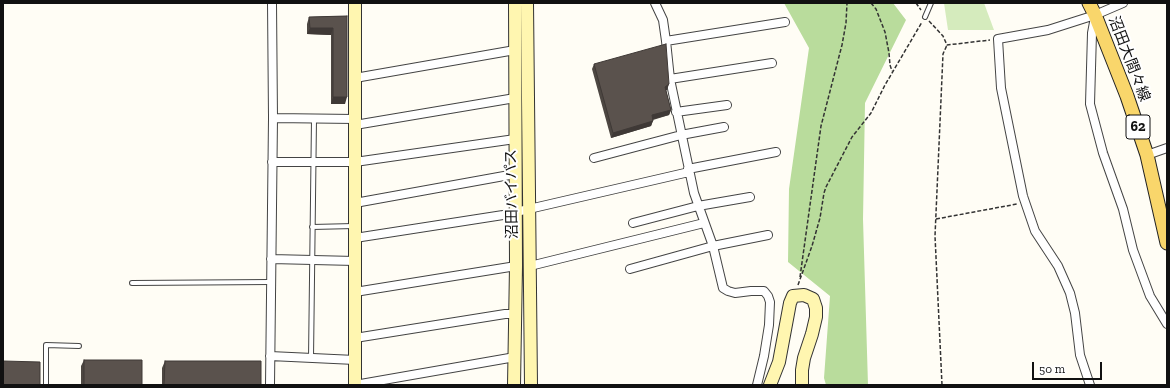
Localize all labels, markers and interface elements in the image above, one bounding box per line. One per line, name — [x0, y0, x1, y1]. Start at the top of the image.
street label: 沼田大間々線 — [1104, 14, 1154, 104]
road number: 62 — [1126, 115, 1150, 139]
street label: 沼田バイパス — [502, 149, 522, 239]
scale bar — [1034, 354, 1104, 380]
text: 50 m — [1039, 362, 1065, 376]

